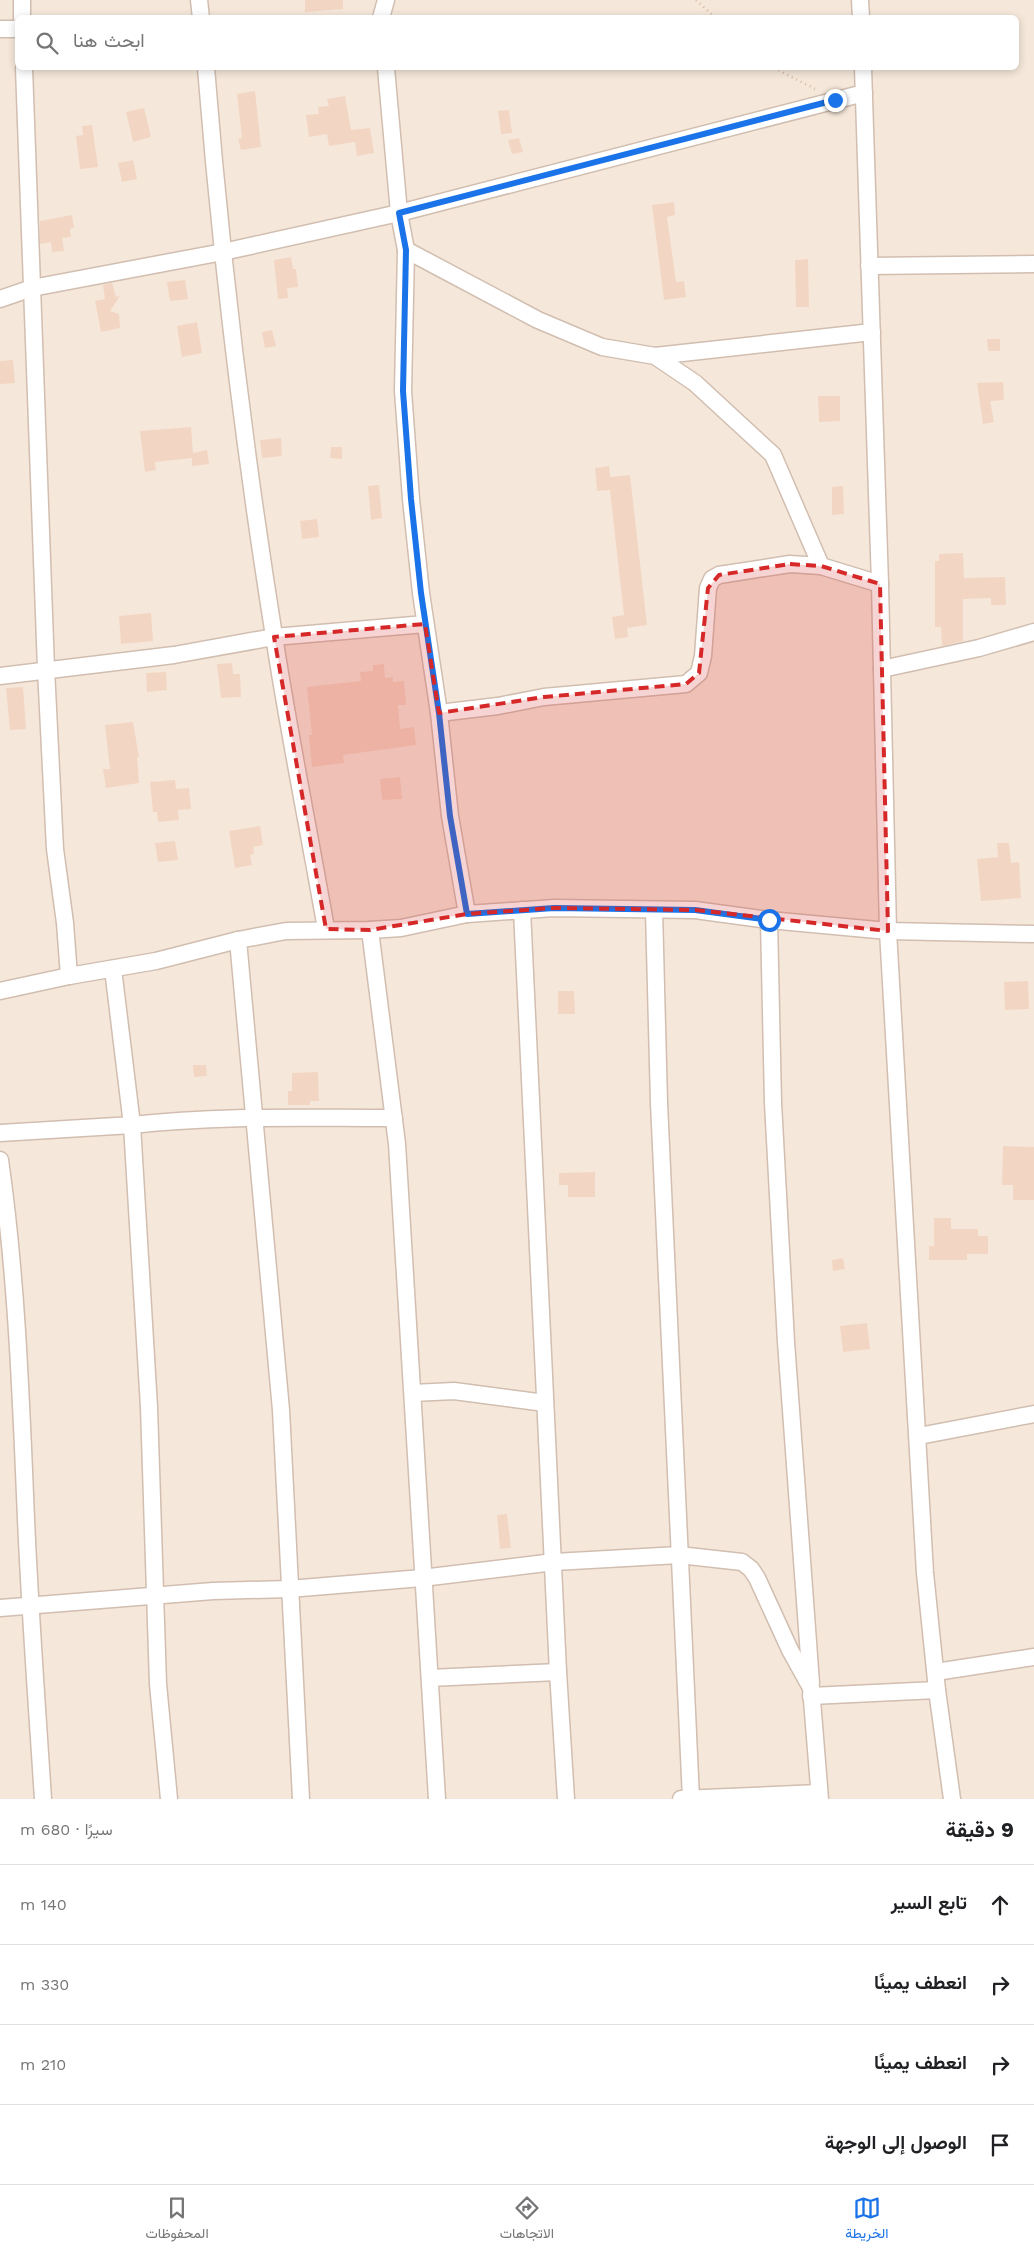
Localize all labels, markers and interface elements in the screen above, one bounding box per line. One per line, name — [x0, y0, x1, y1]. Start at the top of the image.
search box — [15, 15, 1019, 70]
icon: search — [33, 29, 61, 57]
text: ابحث هنا — [73, 29, 145, 52]
route end — [824, 89, 847, 112]
route start — [758, 909, 781, 932]
text: 9 دقيقة — [946, 1817, 1014, 1842]
text: سيرًا · 680 m — [20, 1820, 113, 1839]
text: تابع السير — [891, 1891, 967, 1914]
icon: ahead — [986, 1891, 1014, 1919]
text: 140 m — [20, 1895, 67, 1914]
text: انعطف يمينًا — [874, 1971, 967, 1994]
icon: right — [986, 1971, 1014, 1999]
text: 330 m — [20, 1975, 69, 1994]
text: انعطف يمينًا — [874, 2051, 967, 2074]
icon: right — [986, 2051, 1014, 2079]
text: 210 m — [20, 2055, 66, 2074]
text: الوصول إلى الوجهة — [825, 2131, 967, 2154]
icon: arrive — [986, 2131, 1014, 2159]
tab: المحفوظات — [146, 2194, 209, 2246]
tab: الاتجاهات — [500, 2194, 554, 2246]
tab: الخريطة — [845, 2194, 888, 2246]

